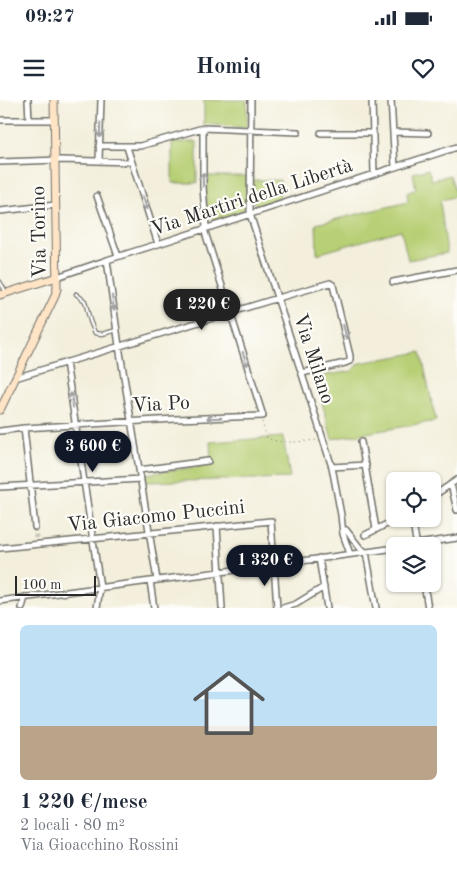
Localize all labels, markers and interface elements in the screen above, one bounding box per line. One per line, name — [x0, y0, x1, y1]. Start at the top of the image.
text: 09:27 — [25, 8, 74, 27]
icon: menu — [20, 54, 48, 82]
icon: heart — [409, 54, 437, 82]
text: Homiq — [196, 56, 261, 78]
one-way arrow — [95, 122, 105, 138]
street label: Via Martiri della Libertà — [149, 156, 356, 240]
one-way arrow — [198, 172, 208, 188]
street label: Via Torino — [29, 186, 51, 278]
one-way arrow — [140, 195, 150, 211]
pin: 1 220 € — [156, 288, 248, 331]
one-way arrow — [108, 295, 118, 311]
text: 1 220 € — [174, 297, 230, 313]
street label: Via Milano — [289, 311, 337, 407]
one-way arrow — [341, 324, 350, 340]
one-way arrow — [241, 351, 250, 366]
one-way arrow — [66, 393, 76, 409]
street label: Via Po — [132, 393, 190, 417]
one-way arrow — [207, 413, 223, 422]
pin: 3 600 € — [47, 430, 139, 473]
text: 3 600 € — [65, 439, 121, 455]
map controls — [386, 472, 441, 592]
button: locate — [386, 472, 441, 527]
street label: Via Giacomo Puccini — [66, 498, 246, 536]
button: layers — [386, 537, 441, 592]
pin: 1 320 € — [219, 544, 311, 587]
text: 1 320 € — [237, 553, 293, 569]
scale bar — [15, 573, 96, 596]
text: 100 m — [22, 578, 61, 592]
icon: home — [184, 658, 274, 748]
text: 1 220 €/mese — [20, 792, 148, 813]
text: 2 locali · 80 m² — [20, 818, 125, 834]
text: Via Gioacchino Rossini — [20, 838, 179, 854]

